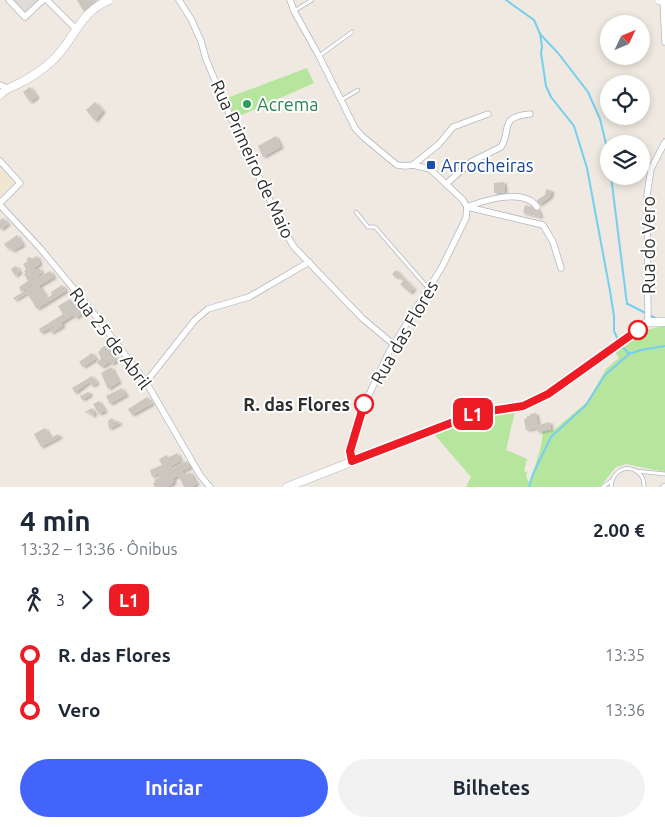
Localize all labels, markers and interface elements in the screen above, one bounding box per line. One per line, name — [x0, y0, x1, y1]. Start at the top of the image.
north arrow — [600, 15, 650, 65]
map controls — [600, 15, 650, 185]
button: locate — [600, 75, 650, 125]
street label: Rua Primeiro de Maio — [207, 77, 299, 241]
place label: Acrema — [257, 94, 319, 114]
marker: Acrema — [241, 98, 253, 110]
button: layers — [600, 135, 650, 185]
place label: Arrocheiras — [441, 155, 534, 175]
marker: Arrocheiras — [425, 159, 437, 171]
street label: Rua do Vero — [638, 196, 658, 294]
street label: Rua das Flores — [366, 277, 442, 387]
street label: Rua 25 de Abril — [66, 283, 156, 393]
unlabelled marker — [628, 320, 648, 340]
place label: R. das Flores — [243, 394, 350, 414]
marker: R. das Flores — [354, 394, 374, 414]
line badge: L1 — [450, 398, 496, 430]
text: L1 — [463, 404, 483, 424]
text: 4 min — [20, 505, 91, 536]
text: 2.00 € — [593, 519, 645, 541]
text: 13:32 – 13:36 · Ônibus — [20, 540, 177, 558]
icon: walk — [20, 586, 48, 614]
icon: forward — [73, 586, 101, 614]
text: L1 — [119, 590, 139, 610]
text: 3 — [56, 591, 65, 609]
text: R. das Flores — [58, 644, 171, 666]
text: 13:35 — [605, 646, 645, 664]
text: Vero — [58, 699, 100, 721]
text: 13:36 — [605, 701, 645, 719]
button: Iniciar — [20, 759, 328, 817]
button: Bilhetes — [338, 759, 645, 817]

